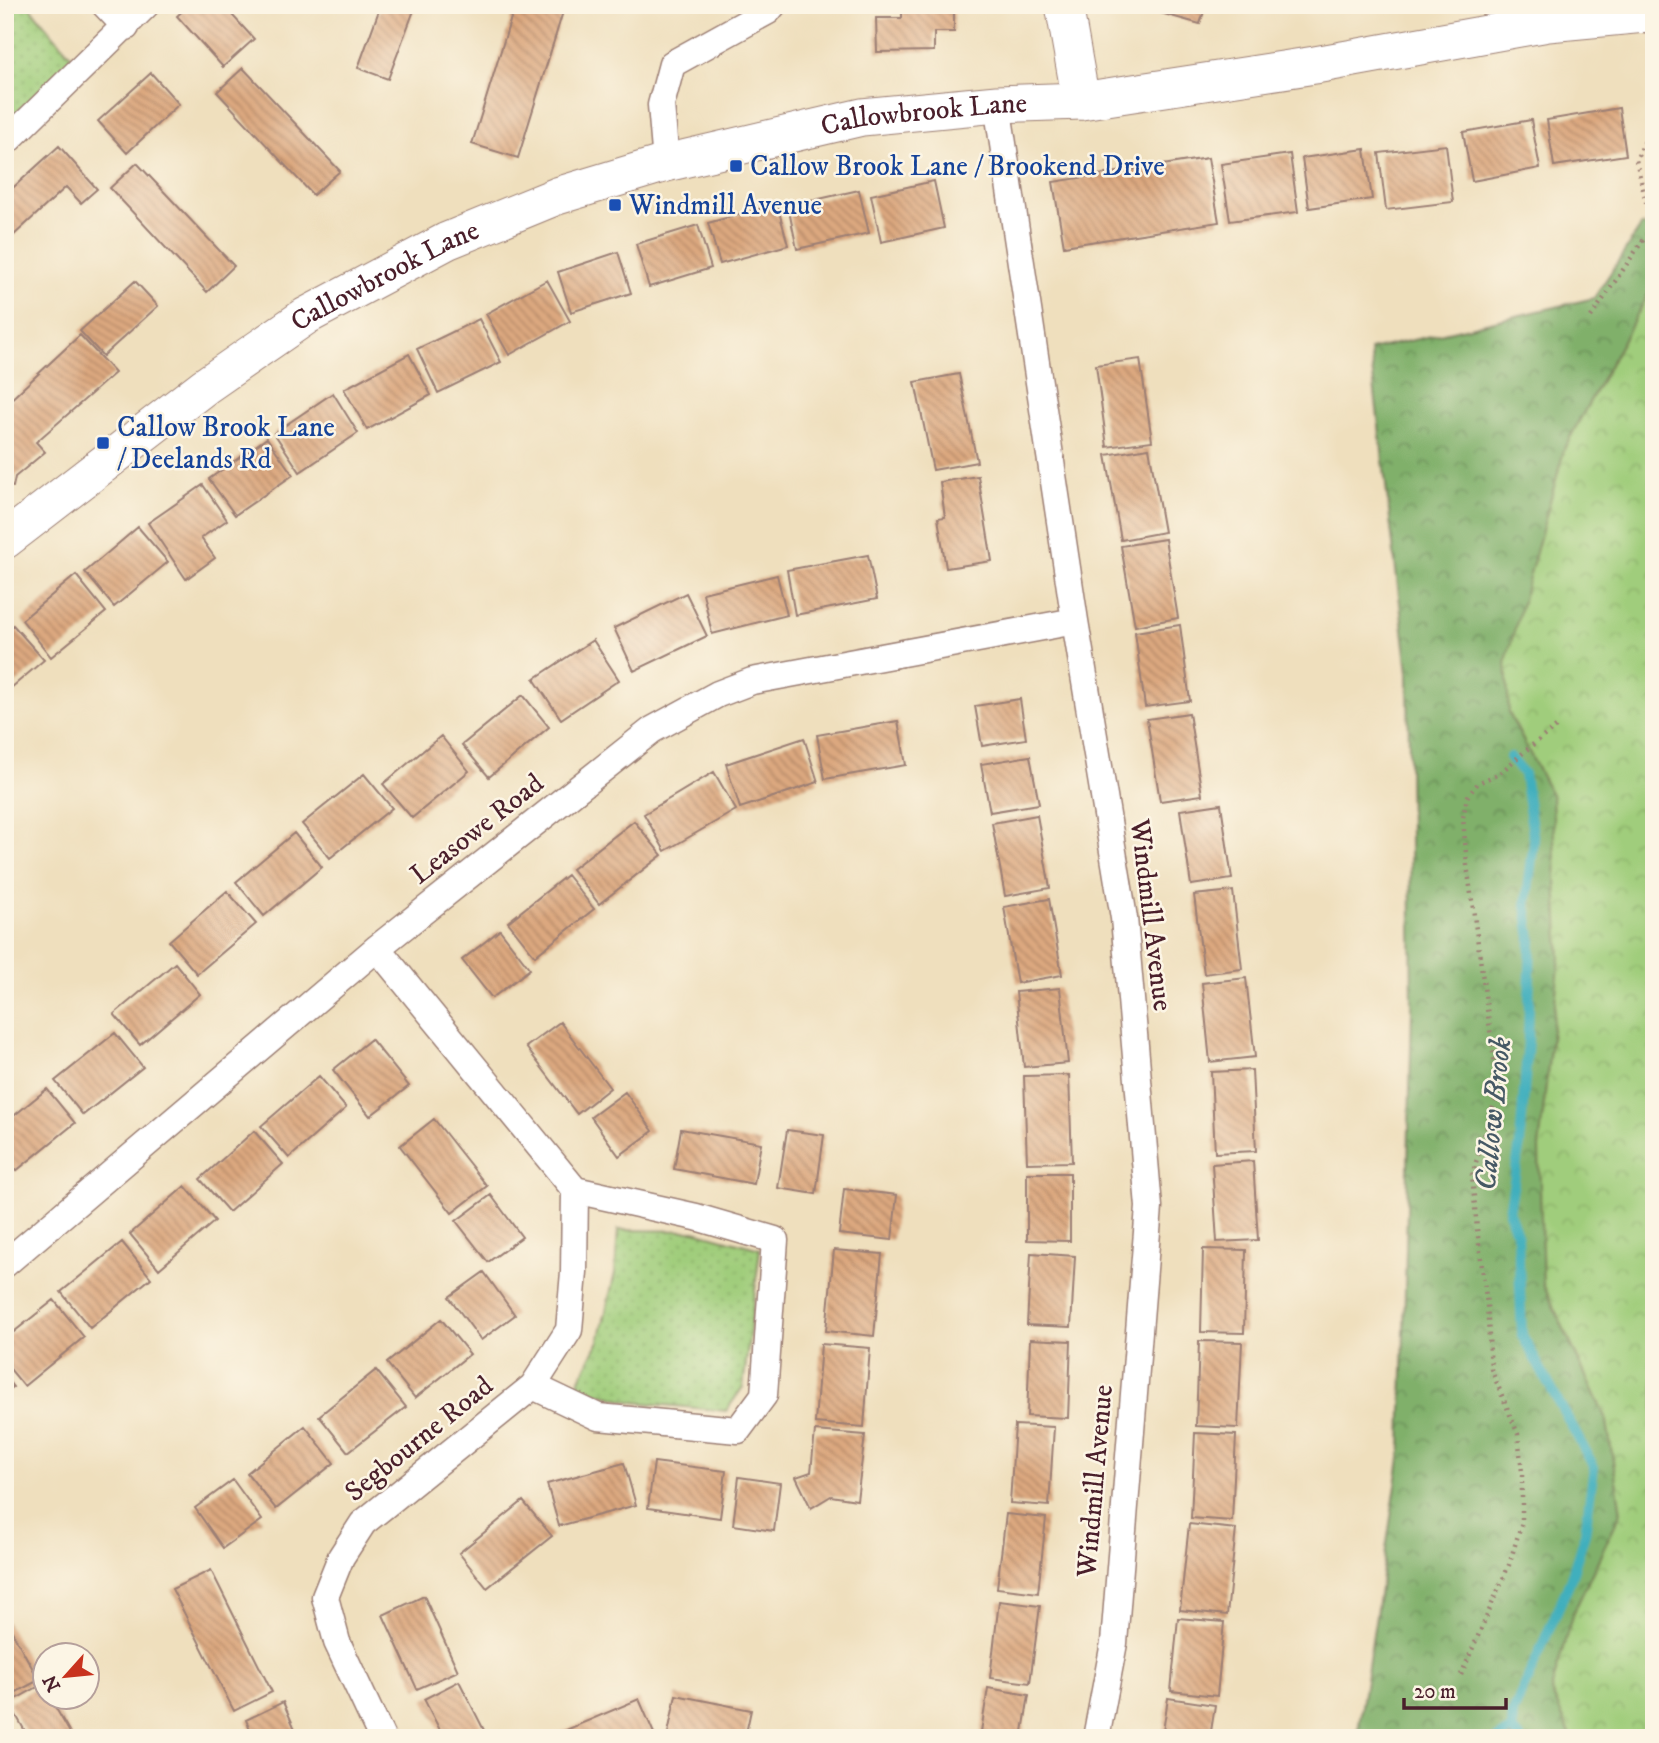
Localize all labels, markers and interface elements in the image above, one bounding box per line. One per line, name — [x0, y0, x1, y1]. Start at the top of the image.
street label: Callowbrook Lane — [817, 85, 1028, 144]
place label: Callow Brook Lane / Brookend Drive — [750, 149, 1165, 184]
marker: Callow Brook Lane / Brookend Drive — [728, 158, 744, 174]
place label: Windmill Avenue — [628, 188, 822, 223]
marker: Windmill Avenue — [607, 197, 623, 213]
street label: Callowbrook Lane — [284, 212, 484, 339]
place label: Callow Brook Lane / Deelands Rd — [117, 410, 335, 477]
marker: Callow Brook Lane / Deelands Rd — [95, 435, 111, 451]
street label: Leasowe Road — [403, 766, 551, 892]
street label: Windmill Avenue — [1122, 816, 1180, 1013]
water label: Callow Brook — [1468, 1035, 1521, 1193]
street label: Segbourne Road — [338, 1369, 500, 1509]
street label: Windmill Avenue — [1069, 1383, 1121, 1580]
north arrow — [32, 1642, 102, 1712]
scale bar — [1404, 1666, 1505, 1710]
text: N — [38, 1671, 66, 1695]
text: 20 m — [1414, 1679, 1456, 1705]

